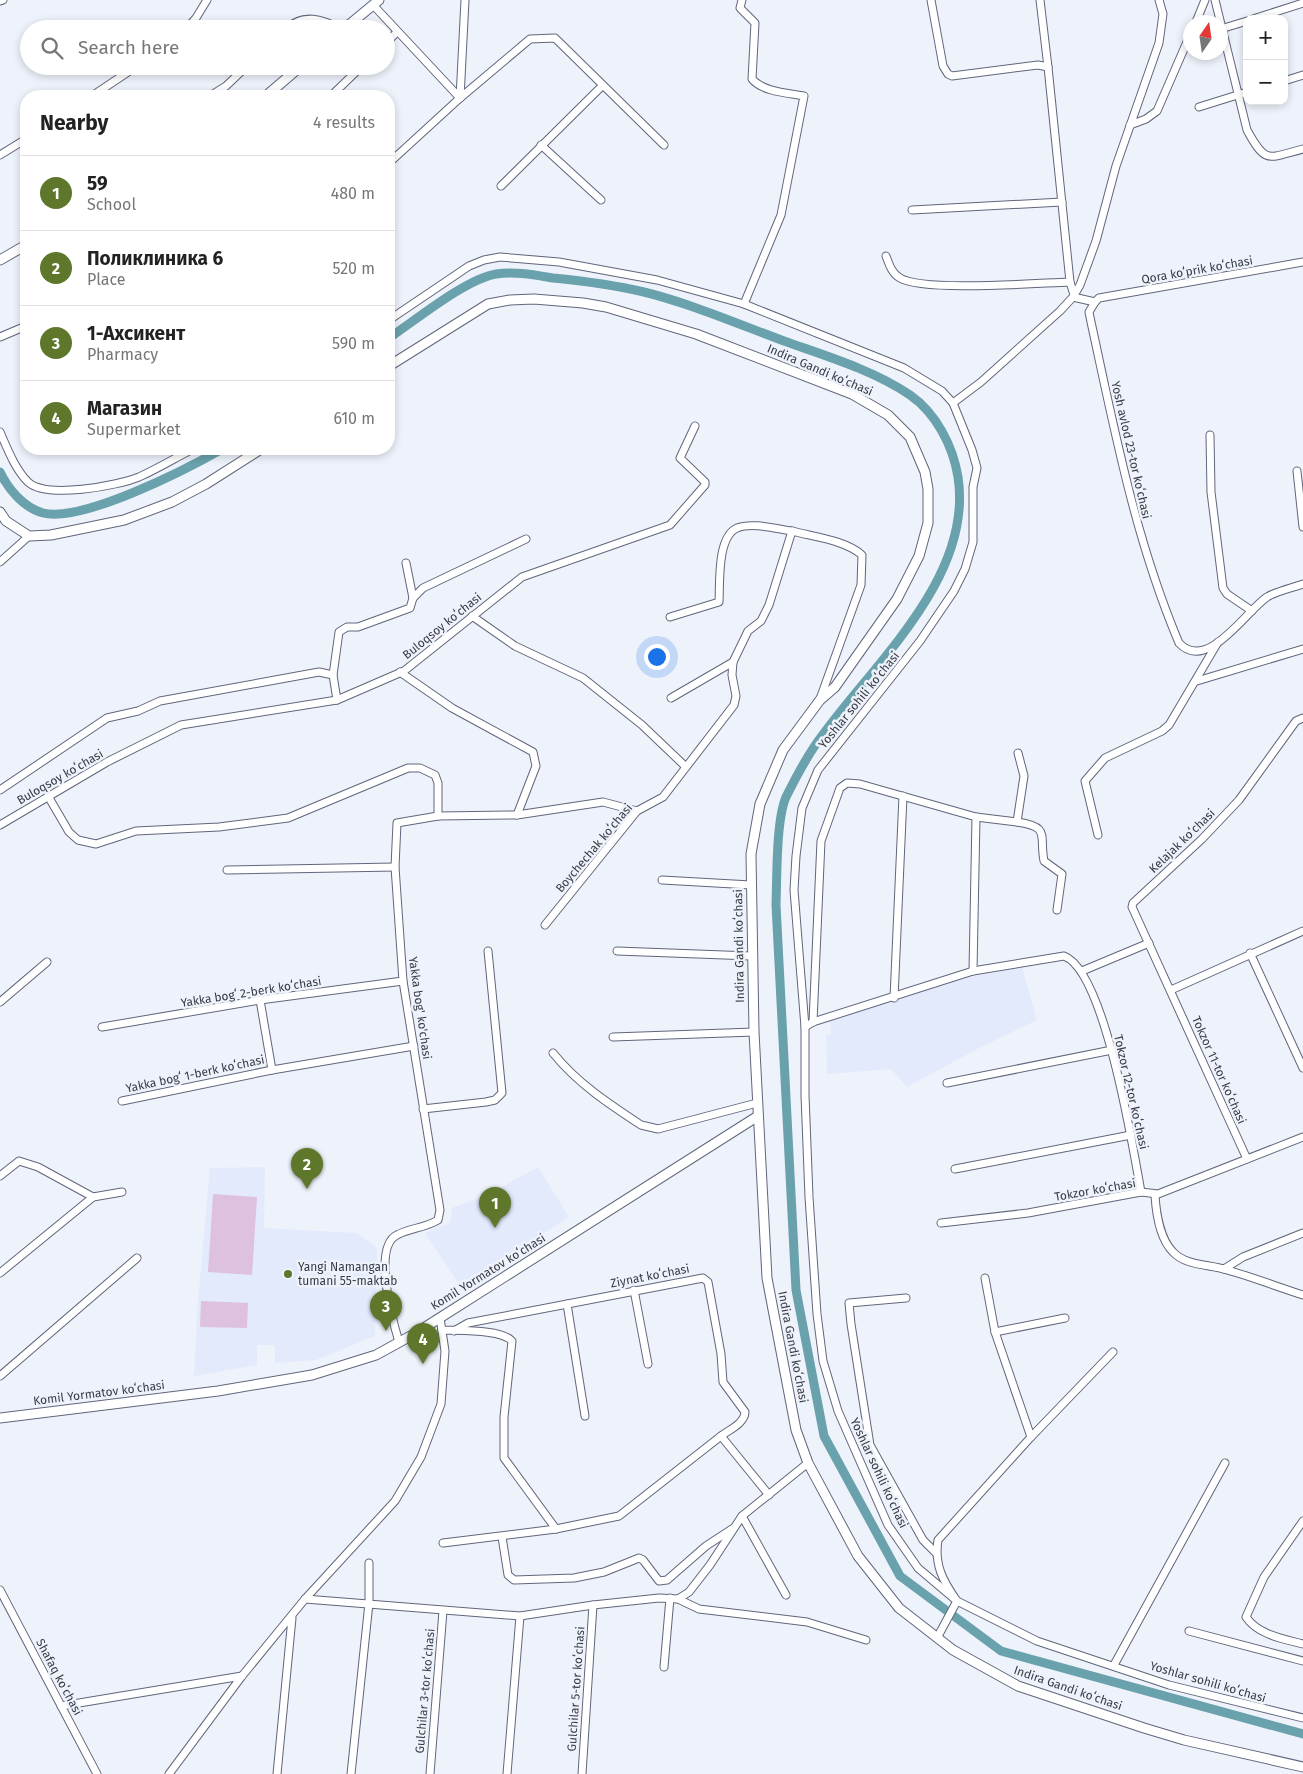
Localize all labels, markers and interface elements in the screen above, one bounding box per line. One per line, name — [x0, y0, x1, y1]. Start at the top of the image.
north arrow — [1183, 15, 1228, 60]
map controls — [1243, 15, 1288, 105]
button: + — [1243, 15, 1288, 60]
search box — [20, 20, 395, 75]
icon: search — [38, 34, 66, 62]
text: Search here — [78, 36, 179, 59]
button: − — [1243, 60, 1288, 105]
text: Nearby — [40, 110, 108, 136]
text: 4 results — [313, 113, 375, 132]
text: 59 — [87, 172, 108, 195]
text: 1 — [52, 184, 60, 203]
text: 480 m — [331, 184, 375, 203]
text: School — [87, 195, 136, 214]
text: Поликлиника 6 — [87, 247, 223, 270]
street label: Qora koʻprik koʻchasi — [1140, 252, 1254, 287]
text: 2 — [52, 259, 60, 278]
text: 520 m — [332, 259, 375, 278]
text: Place — [87, 270, 126, 289]
text: 1-Ахсикент — [87, 322, 185, 345]
text: 3 — [52, 334, 60, 353]
text: 590 m — [332, 334, 375, 353]
street label: Indira Gandi koʻchasi — [765, 340, 875, 399]
text: Pharmacy — [87, 345, 158, 364]
street label: Yosh avlod 23-tor koʻchasi — [1108, 379, 1155, 520]
text: Магазин — [87, 397, 162, 420]
text: 4 — [51, 409, 61, 428]
text: 610 m — [333, 409, 375, 428]
text: Supermarket — [87, 420, 181, 439]
street label: Buloqsoy koʻchasi — [399, 589, 484, 662]
your location — [644, 644, 670, 670]
street label: Yoshlar sohili koʻchasi — [815, 648, 902, 751]
street label: Buloqsoy koʻchasi — [14, 746, 106, 807]
street label: Boychechak koʻchasi — [552, 800, 635, 895]
street label: Kelajak koʻchasi — [1145, 805, 1218, 876]
street label: Indira Gandi koʻchasi — [730, 889, 747, 1003]
street label: Yakka bog' ko'chasi — [406, 956, 434, 1060]
street label: Yakka bogʻ 2-berk koʻchasi — [180, 973, 322, 1010]
street label: Tokzor 11-tor koʻchasi — [1189, 1014, 1250, 1126]
street label: Tokzor 12-tor koʻchasi — [1111, 1033, 1152, 1151]
street label: Yakka bogʻ 1-berk koʻchasi — [124, 1051, 266, 1096]
pin: 2 — [291, 1148, 323, 1189]
street label: Tokzor koʻchasi — [1053, 1175, 1137, 1204]
pin: 1 — [479, 1187, 511, 1228]
street label: Komil Yormatov koʻchasi — [428, 1230, 548, 1313]
place label: Yangi Namangan tumani 55-maktab — [298, 1260, 397, 1288]
street label: Ziynat koʻchasi — [609, 1260, 691, 1291]
marker: Yangi Namangan tumani 55-maktab — [282, 1268, 294, 1280]
pin: 3 — [370, 1290, 402, 1331]
street label: Indira Gandi koʻchasi — [775, 1290, 812, 1404]
pin: 4 — [407, 1323, 439, 1364]
street label: Komil Yormatov koʻchasi — [32, 1377, 166, 1408]
street label: Yoshlar sohili koʻchasi — [847, 1415, 912, 1530]
street label: Gulchilar 5-tor koʻchasi — [564, 1626, 587, 1752]
street label: Gulchilar 3-tor koʻchasi — [412, 1628, 437, 1754]
street label: Shafaq koʻchasi — [33, 1636, 86, 1718]
street label: Yoshlar sohili koʻchasi — [1148, 1658, 1268, 1705]
street label: Indira Gandi koʻchasi — [1012, 1662, 1124, 1713]

